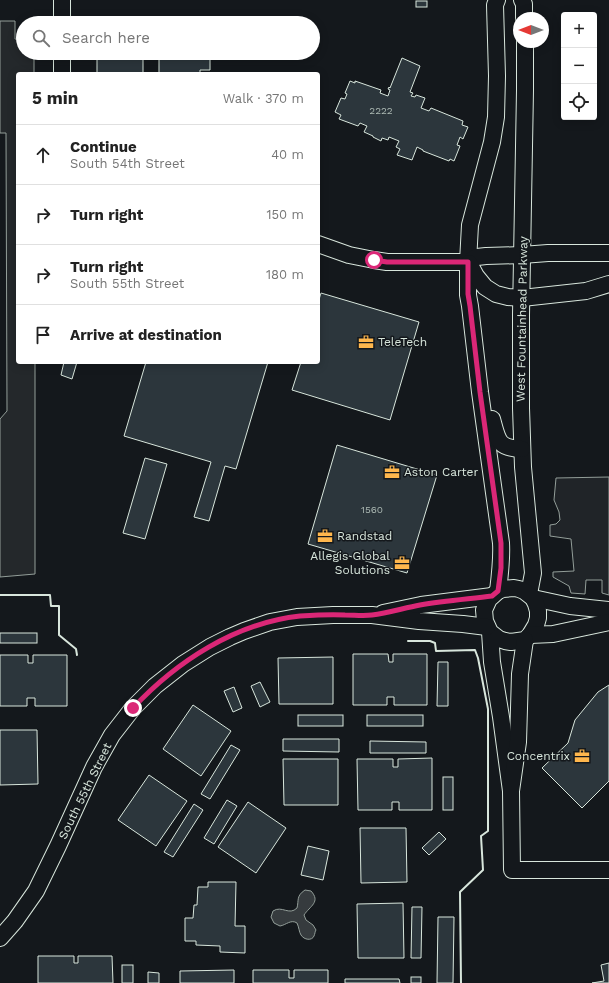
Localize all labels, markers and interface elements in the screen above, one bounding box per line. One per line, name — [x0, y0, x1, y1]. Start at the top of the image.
north arrow — [513, 12, 549, 48]
map controls — [561, 12, 597, 120]
button: + — [561, 12, 597, 48]
search box — [16, 16, 320, 60]
icon: search — [30, 27, 52, 49]
text: Search here — [62, 29, 150, 47]
button: − — [561, 48, 597, 84]
button: locate — [561, 84, 597, 120]
text: 5 min — [32, 88, 78, 108]
text: Walk · 370 m — [223, 91, 304, 106]
house number: 2222 — [369, 105, 393, 116]
text: Continue — [70, 138, 137, 156]
icon: ahead — [32, 144, 54, 166]
text: 40 m — [271, 147, 304, 162]
text: South 54th Street — [70, 156, 185, 171]
icon: right — [32, 204, 54, 226]
text: Turn right — [70, 206, 143, 224]
text: 150 m — [266, 207, 304, 222]
street label: West Fountainhead Parkway — [514, 235, 530, 402]
route start — [365, 251, 383, 269]
text: Turn right — [70, 258, 143, 276]
icon: right — [32, 264, 54, 286]
text: 180 m — [266, 267, 304, 282]
text: South 55th Street — [70, 276, 184, 291]
icon: arrive — [32, 324, 54, 346]
text: Arrive at destination — [70, 326, 222, 344]
office icon: TeleTech — [357, 333, 375, 351]
place label: TeleTech — [378, 335, 427, 349]
office icon: Aston Carter — [383, 463, 401, 481]
place label: Aston Carter — [404, 465, 478, 479]
house number: 1560 — [361, 504, 383, 515]
office icon: Randstad — [316, 527, 334, 545]
place label: Randstad — [337, 529, 392, 543]
place label: Allegis Global Solutions — [310, 549, 390, 577]
office icon: Allegis Global Solutions — [393, 554, 411, 572]
route end — [124, 699, 142, 717]
street label: South 55th Street — [56, 741, 114, 841]
office icon: Concentrix — [573, 747, 591, 765]
place label: Concentrix — [507, 749, 570, 763]

